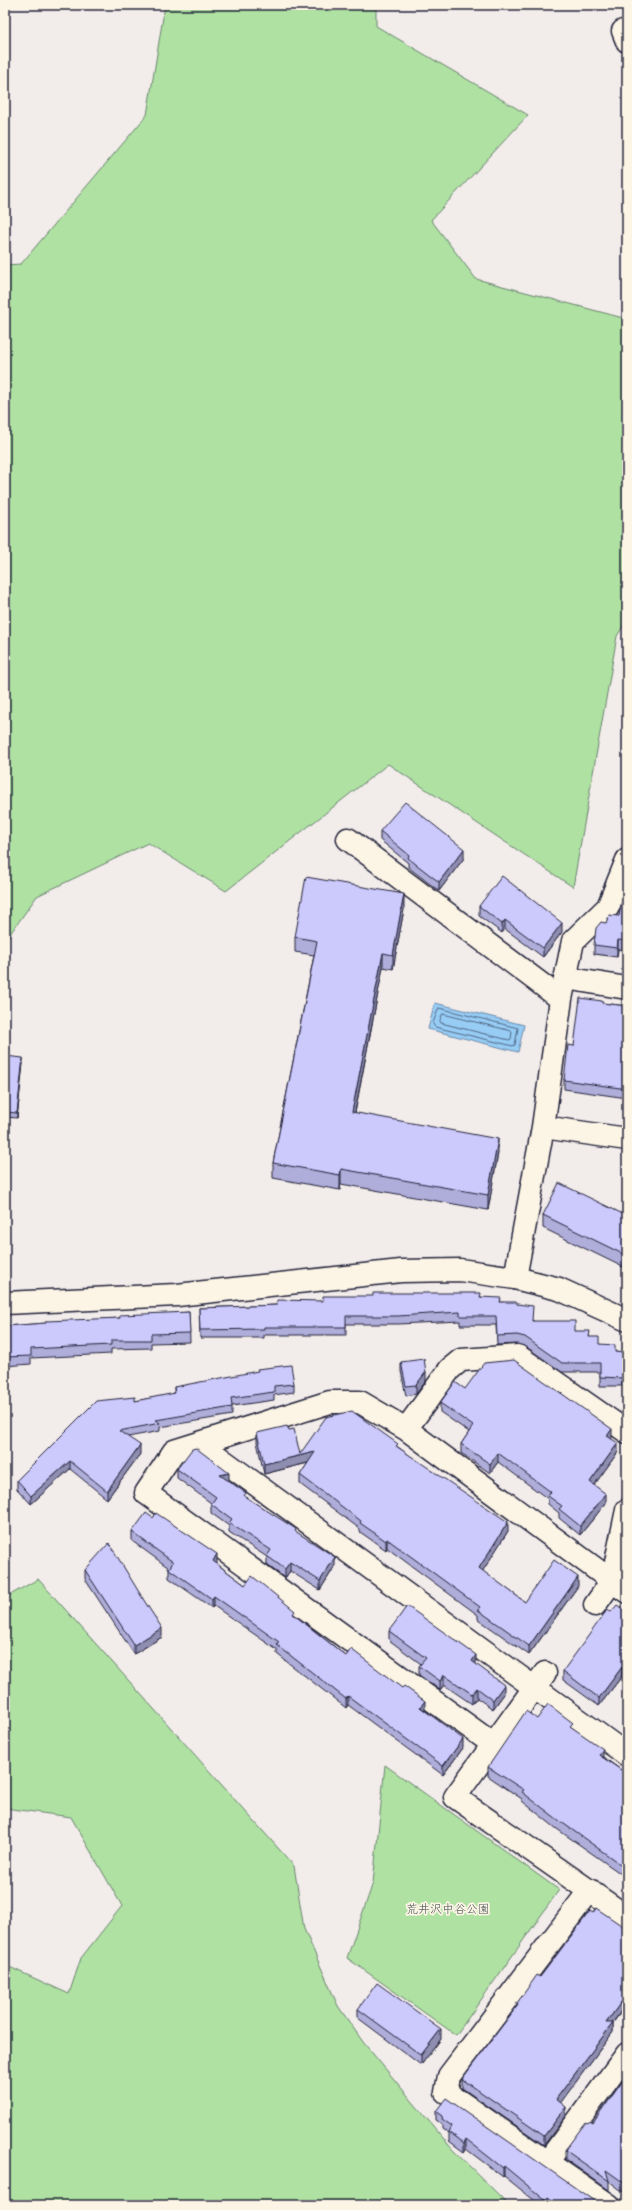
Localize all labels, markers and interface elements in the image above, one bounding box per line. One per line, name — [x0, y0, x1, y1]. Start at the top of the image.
park label: 荒井沢中谷公園 — [406, 1903, 490, 1918]

